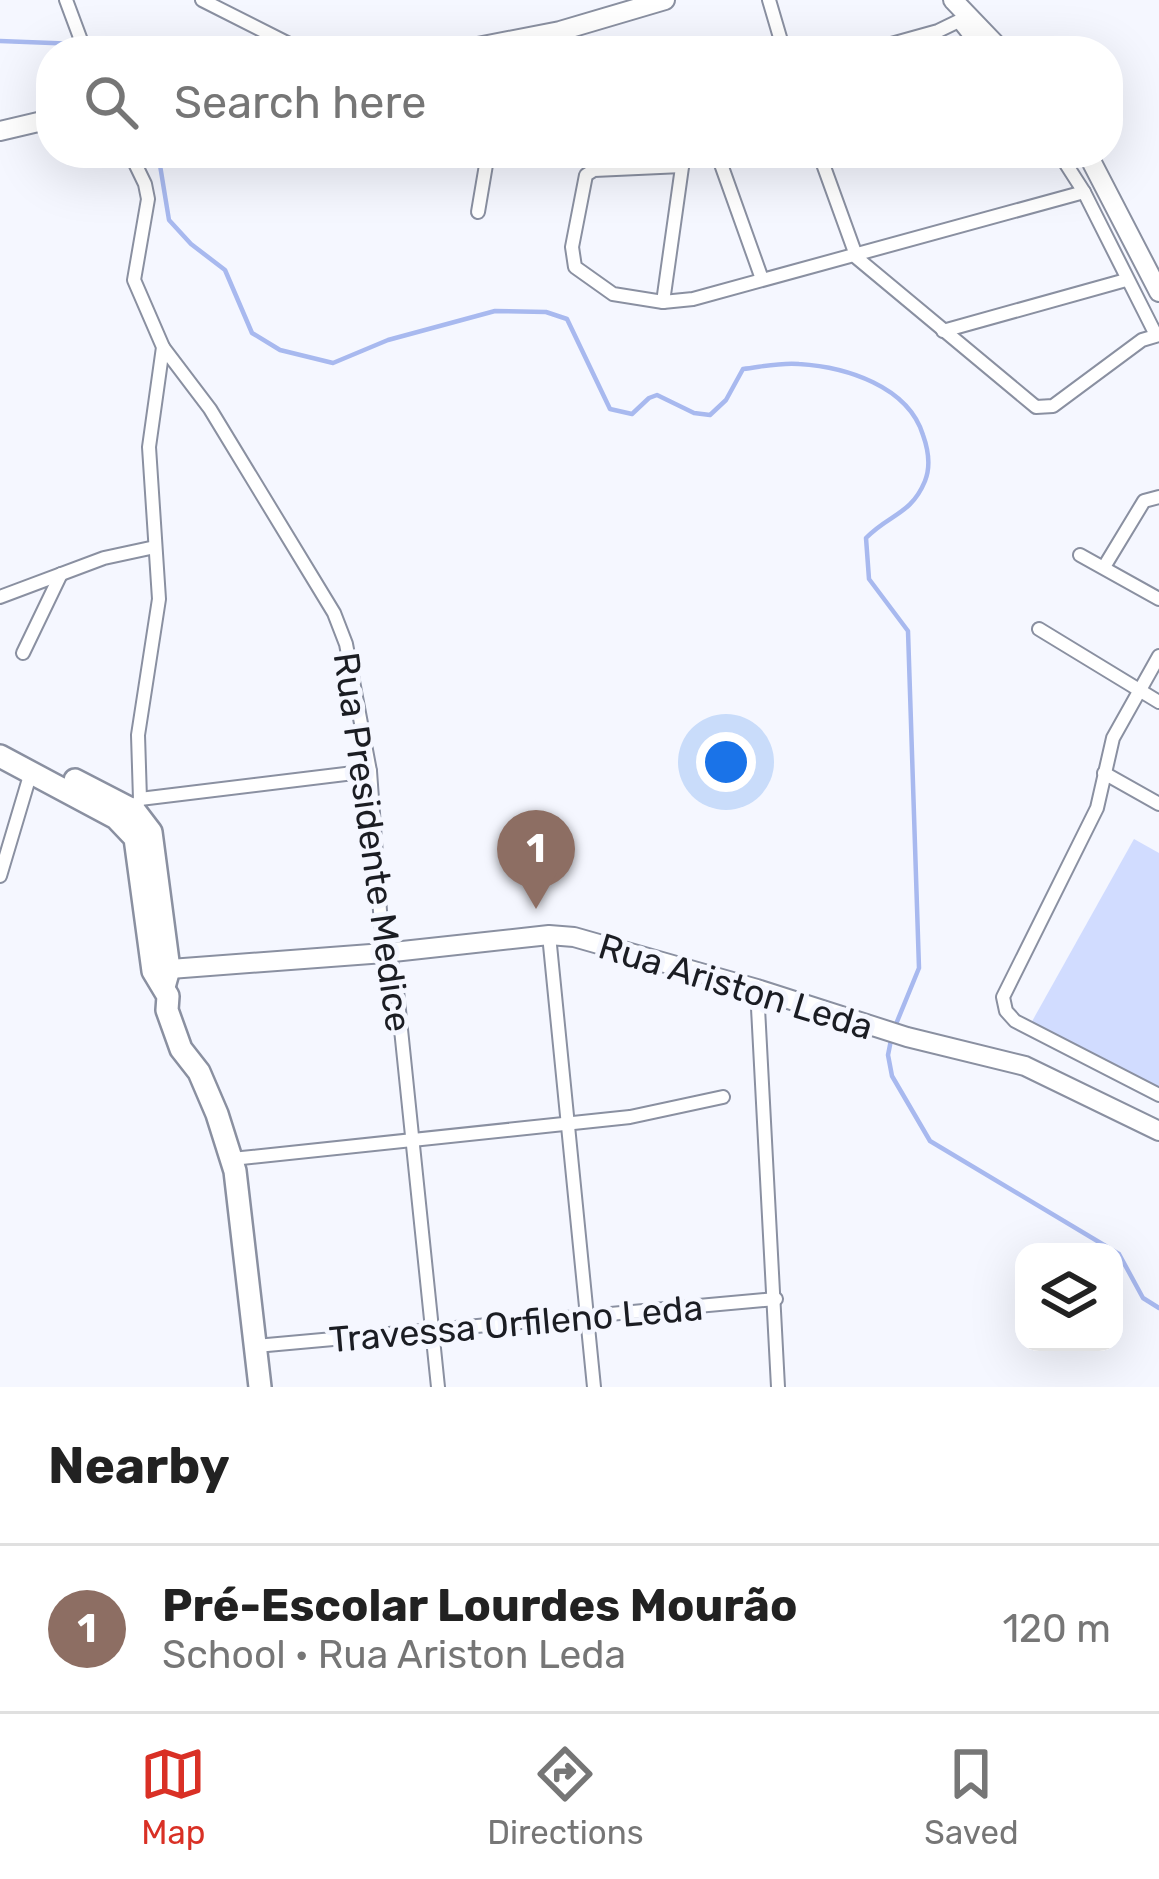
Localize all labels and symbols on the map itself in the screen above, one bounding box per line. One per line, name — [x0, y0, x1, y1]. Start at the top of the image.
street label: Rua Presidente Medice — [325, 650, 420, 1035]
your location — [696, 732, 756, 792]
pin: 1 — [497, 810, 575, 909]
street label: Rua Ariston Leda — [594, 924, 878, 1049]
street label: Travessa Orfileno Leda — [327, 1286, 705, 1361]

